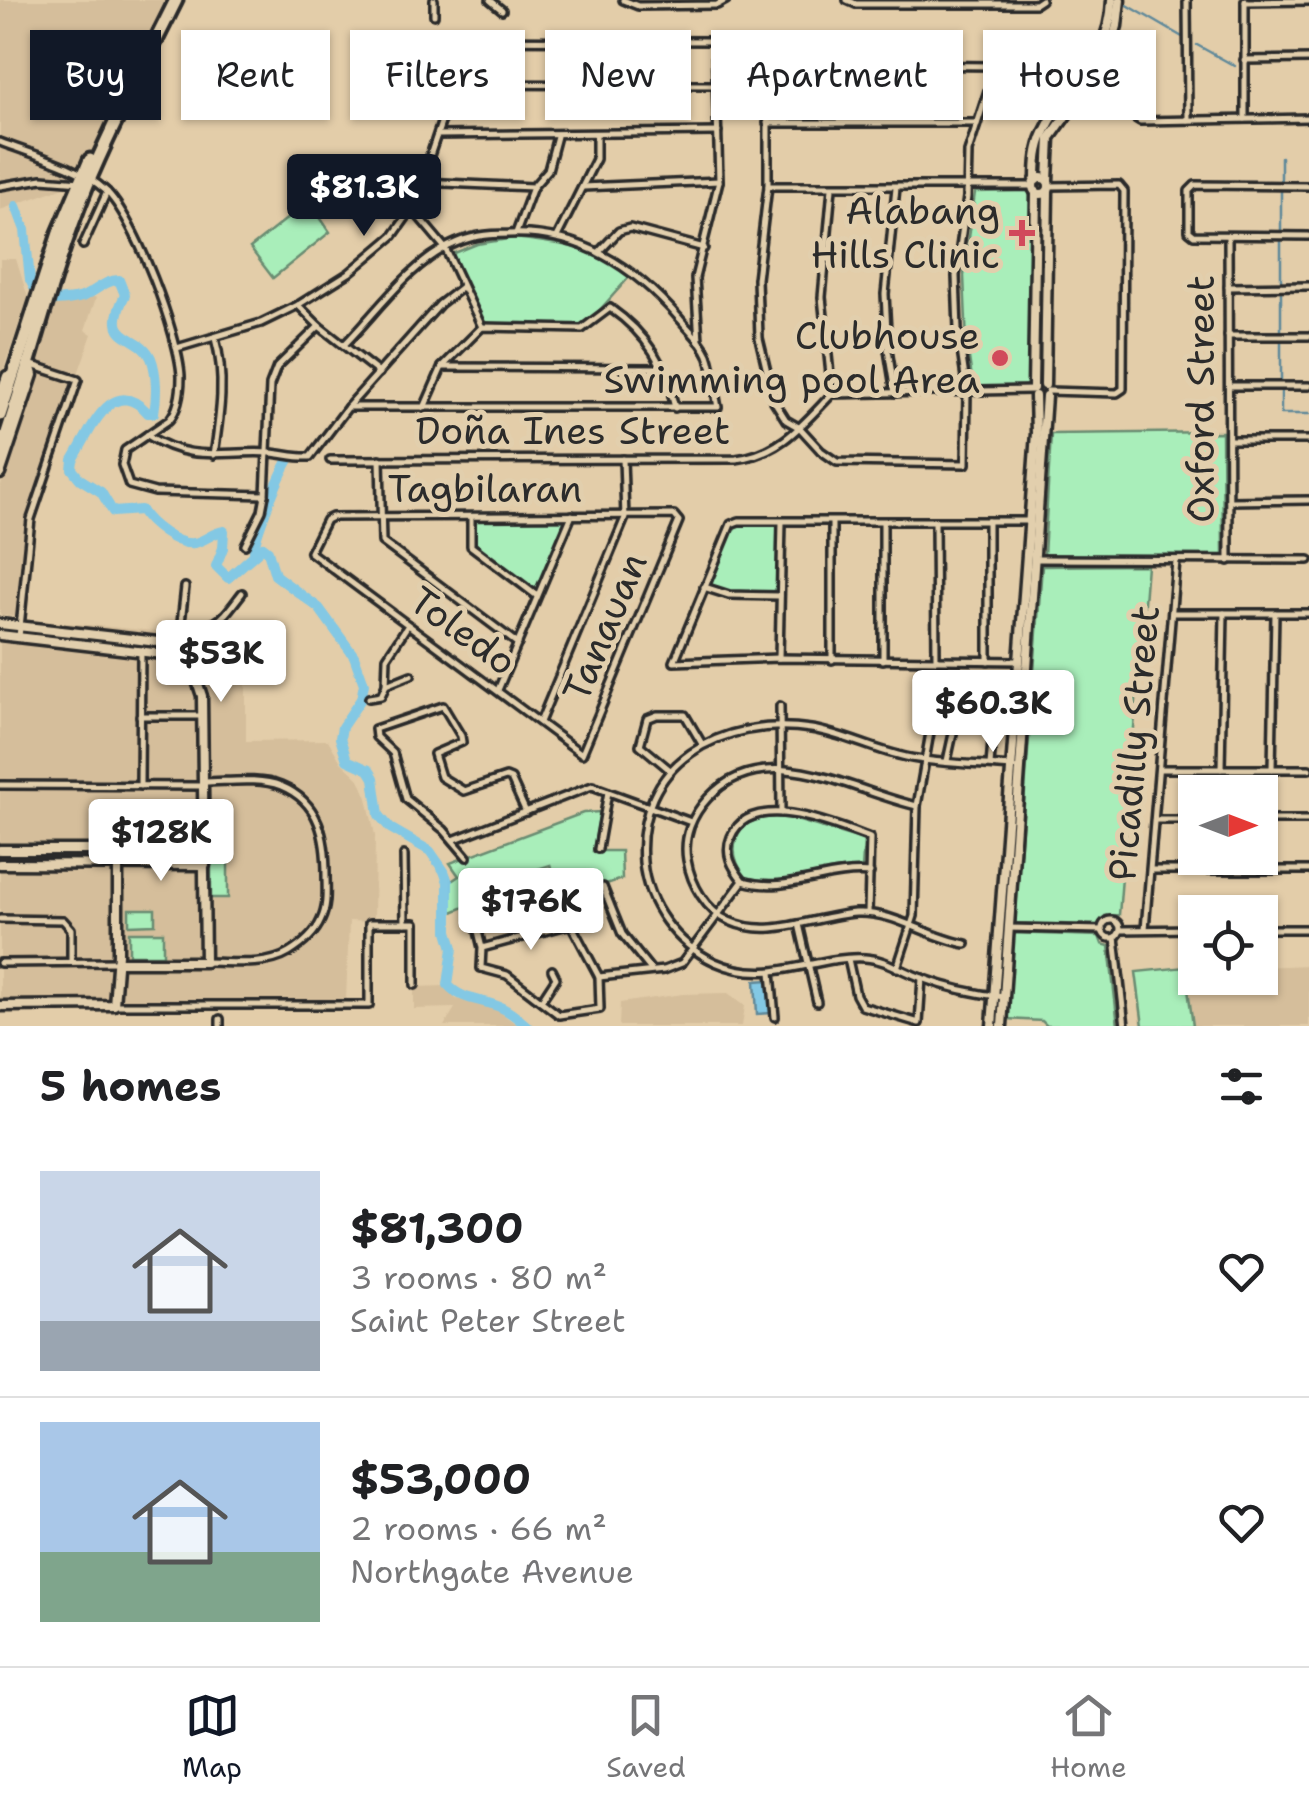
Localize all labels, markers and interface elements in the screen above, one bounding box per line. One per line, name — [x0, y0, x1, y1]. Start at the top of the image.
chip: Buy — [30, 30, 161, 120]
chip: Rent — [181, 30, 330, 120]
chip: Filters — [350, 30, 525, 120]
chip: New — [545, 30, 691, 120]
chip: Apartment — [711, 30, 963, 120]
chip: House — [983, 30, 1156, 120]
pin: $81.3K — [283, 154, 445, 239]
text: $81.3K — [309, 165, 419, 208]
place label: Alabang Hills Clinic — [811, 185, 1000, 280]
marker: Alabang Hills Clinic — [1009, 220, 1035, 246]
street label: Oxford Street — [1175, 275, 1226, 523]
place label: Clubhouse Swimming pool Area — [603, 310, 980, 405]
marker: Clubhouse Swimming pool Area — [989, 347, 1011, 369]
street label: Doña Ines Street — [416, 405, 730, 456]
street label: Tagbilaran — [388, 463, 582, 514]
street label: Tanauan — [550, 544, 659, 709]
street label: Toledo — [399, 574, 527, 687]
street label: Picadilly Street — [1096, 603, 1171, 883]
pin: $53K — [162, 620, 280, 705]
text: $53K — [178, 631, 264, 674]
pin: $60.3K — [912, 670, 1074, 755]
text: $60.3K — [934, 681, 1052, 724]
north arrow — [1178, 775, 1278, 875]
map controls — [1178, 775, 1278, 995]
pin: $128K — [91, 799, 231, 884]
text: $128K — [111, 810, 211, 853]
pin: $176K — [461, 868, 601, 953]
text: $176K — [480, 879, 582, 922]
button: locate — [1178, 895, 1278, 995]
text: 5 homes — [40, 1058, 221, 1114]
icon: filters — [1214, 1059, 1269, 1114]
text: $81,300 — [350, 1200, 524, 1256]
icon: home — [120, 1211, 240, 1331]
icon: heart — [1214, 1244, 1269, 1299]
text: 3 rooms · 80 m² — [350, 1256, 607, 1299]
text: Saint Peter Street — [350, 1299, 626, 1342]
text: $53,000 — [350, 1451, 531, 1507]
icon: home — [120, 1462, 240, 1582]
icon: heart — [1214, 1495, 1269, 1550]
text: 2 rooms · 66 m² — [350, 1507, 607, 1550]
text: Northgate Avenue — [350, 1550, 634, 1593]
tab: Map — [182, 1688, 242, 1786]
tab: Saved — [606, 1688, 686, 1786]
tab: Home — [1050, 1688, 1127, 1786]

